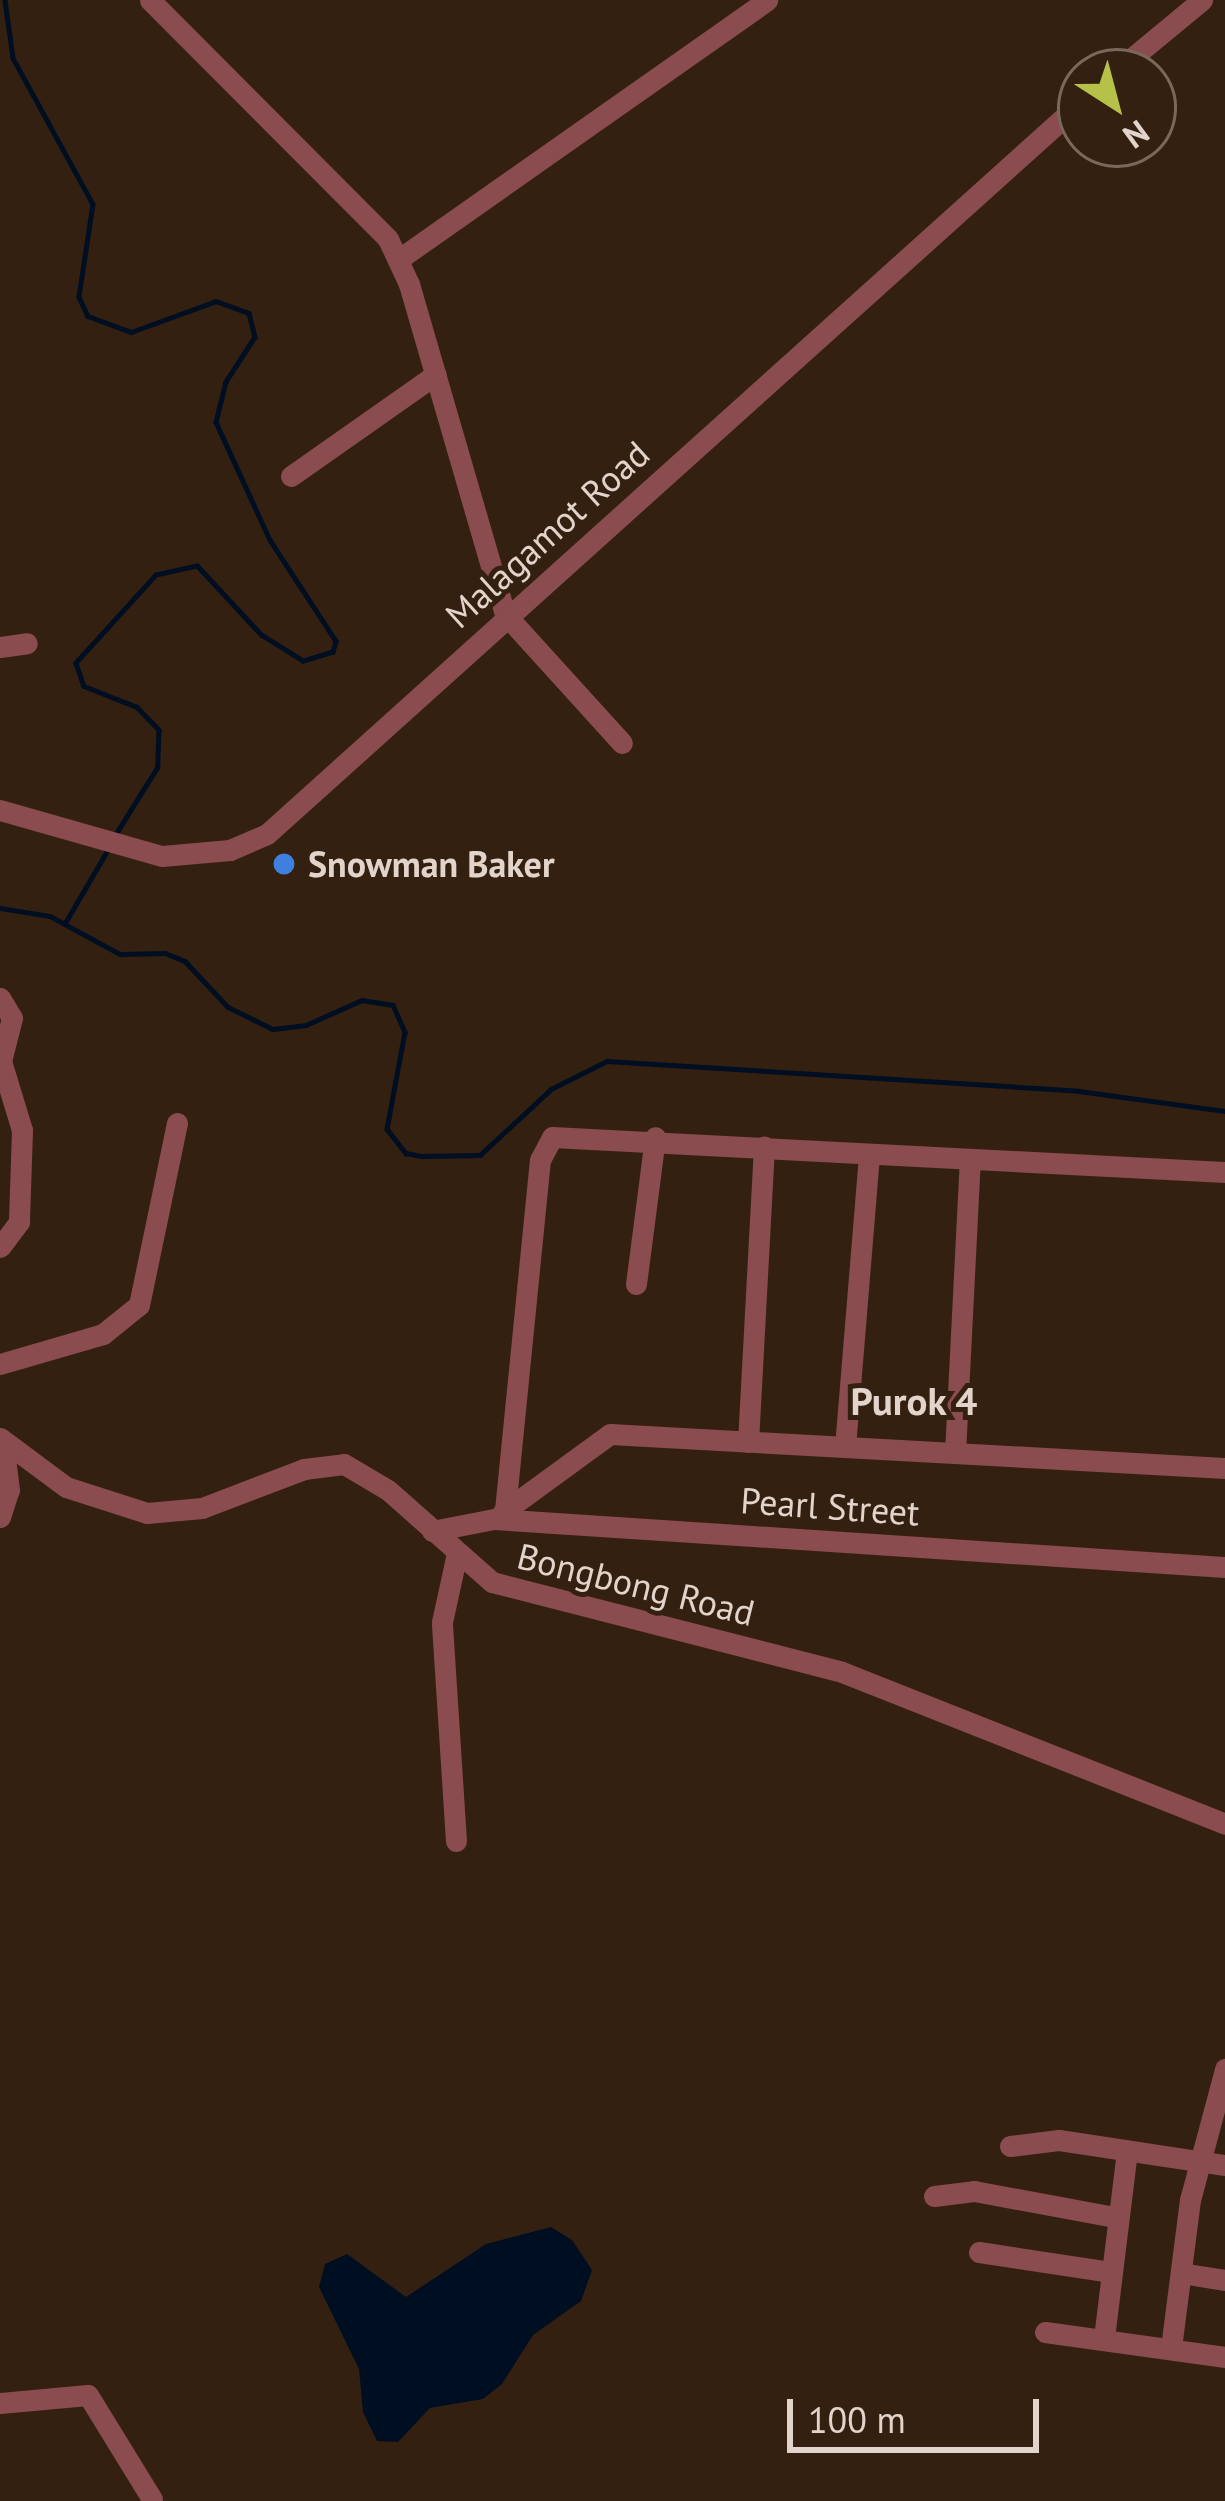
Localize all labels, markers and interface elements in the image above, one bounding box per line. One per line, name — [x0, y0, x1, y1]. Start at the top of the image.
north arrow — [1057, 48, 1177, 168]
text: N — [1115, 111, 1158, 159]
street label: Malagamot Road — [437, 431, 657, 637]
place label: Snowman Baker — [308, 842, 555, 886]
marker: Snowman Baker — [271, 851, 297, 877]
district label: Purok 4 — [850, 1378, 978, 1424]
street label: Pearl Street — [739, 1478, 921, 1534]
street label: Bongbong Road — [513, 1534, 759, 1634]
scale bar — [793, 2375, 1045, 2449]
text: 100 m — [808, 2396, 906, 2443]

